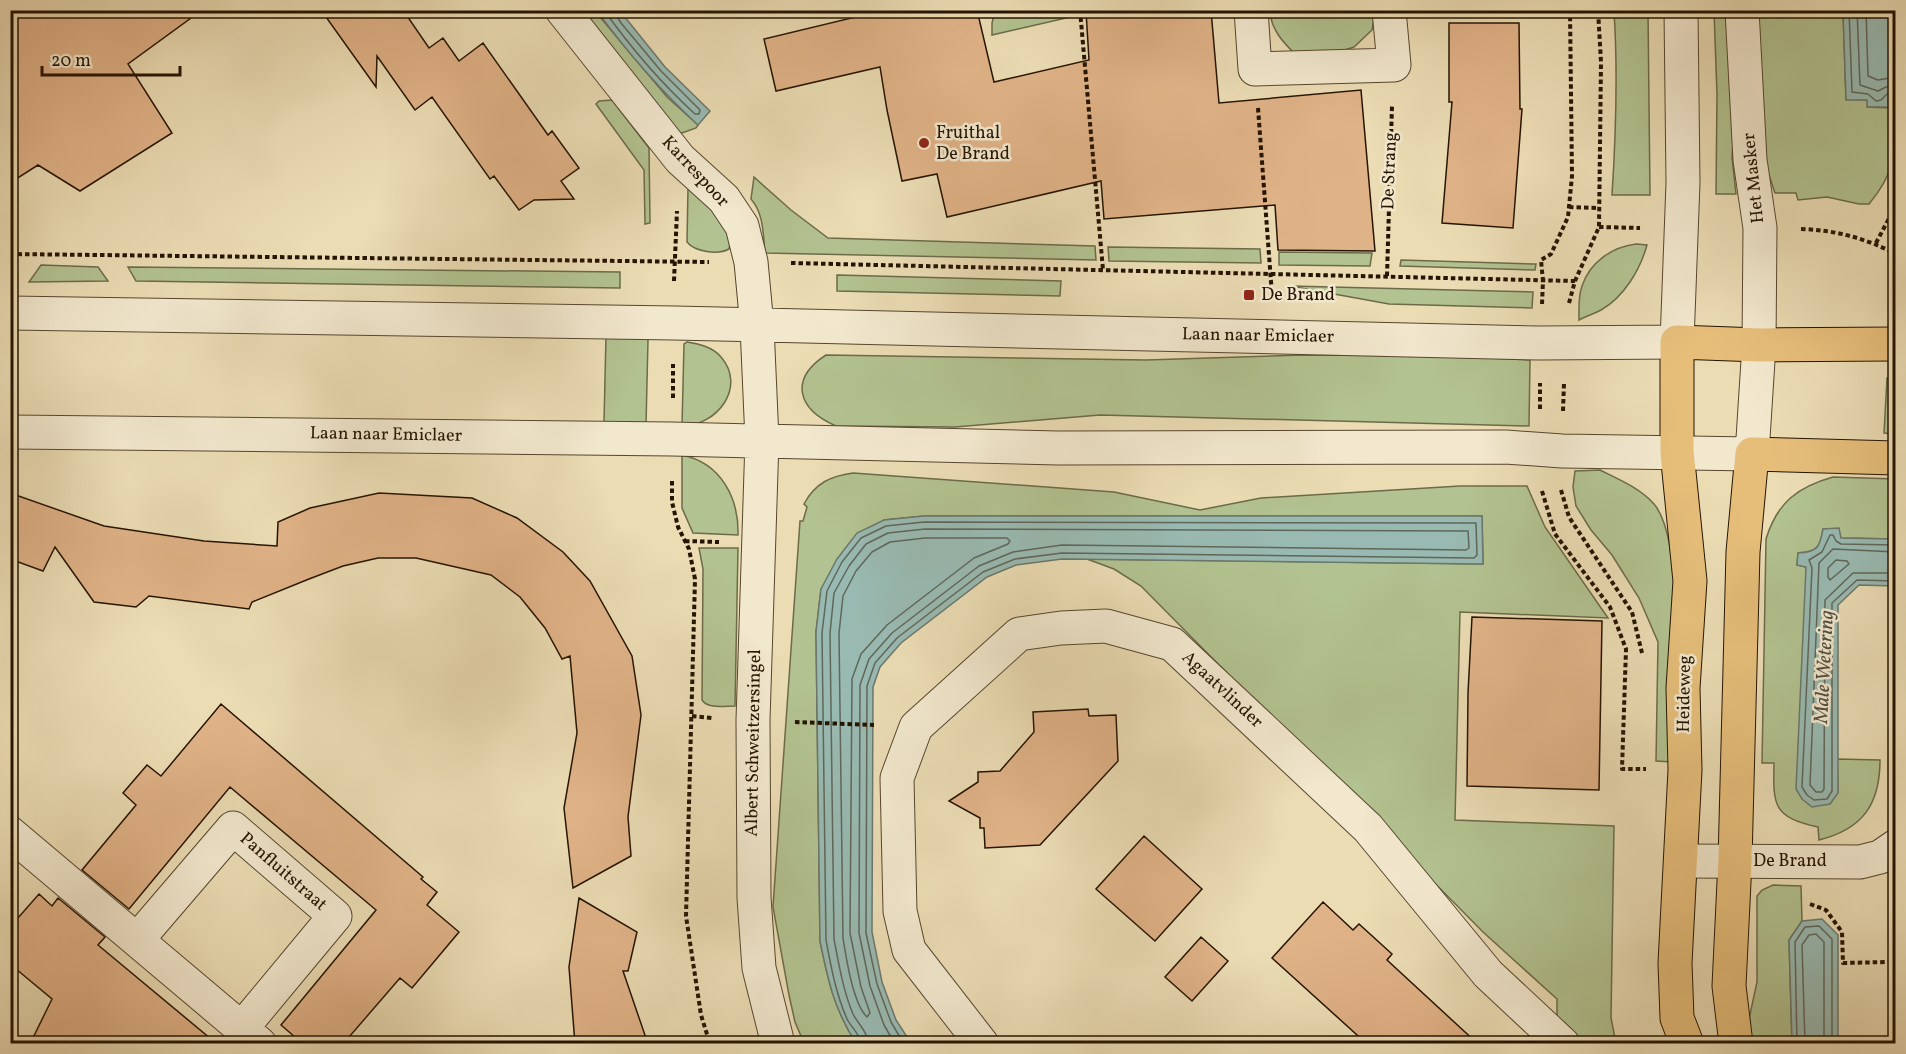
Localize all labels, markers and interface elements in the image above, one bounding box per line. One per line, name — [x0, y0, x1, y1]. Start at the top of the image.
scale bar — [42, 39, 180, 77]
text: 20 m — [51, 49, 91, 74]
place label: Fruithal De Brand — [936, 121, 1010, 167]
street label: Karrespoor — [655, 131, 735, 214]
street label: Het Masker — [1737, 131, 1771, 225]
street label: De Strang — [1376, 132, 1404, 210]
marker: Fruithal De Brand — [917, 136, 931, 150]
place label: De Brand — [1261, 283, 1335, 308]
marker: De Brand — [1242, 288, 1256, 302]
street label: Laan naar Emiclaer — [1182, 322, 1335, 350]
street label: Laan naar Emiclaer — [310, 421, 463, 449]
water label: Male Wetering — [1808, 610, 1842, 725]
street label: Agaatvlinder — [1176, 646, 1269, 735]
street label: Albert Schweitzersingel — [740, 649, 768, 837]
street label: Heideweg — [1672, 655, 1698, 733]
street label: Panfluitstraat — [234, 827, 332, 917]
street label: De Brand — [1753, 849, 1827, 874]

